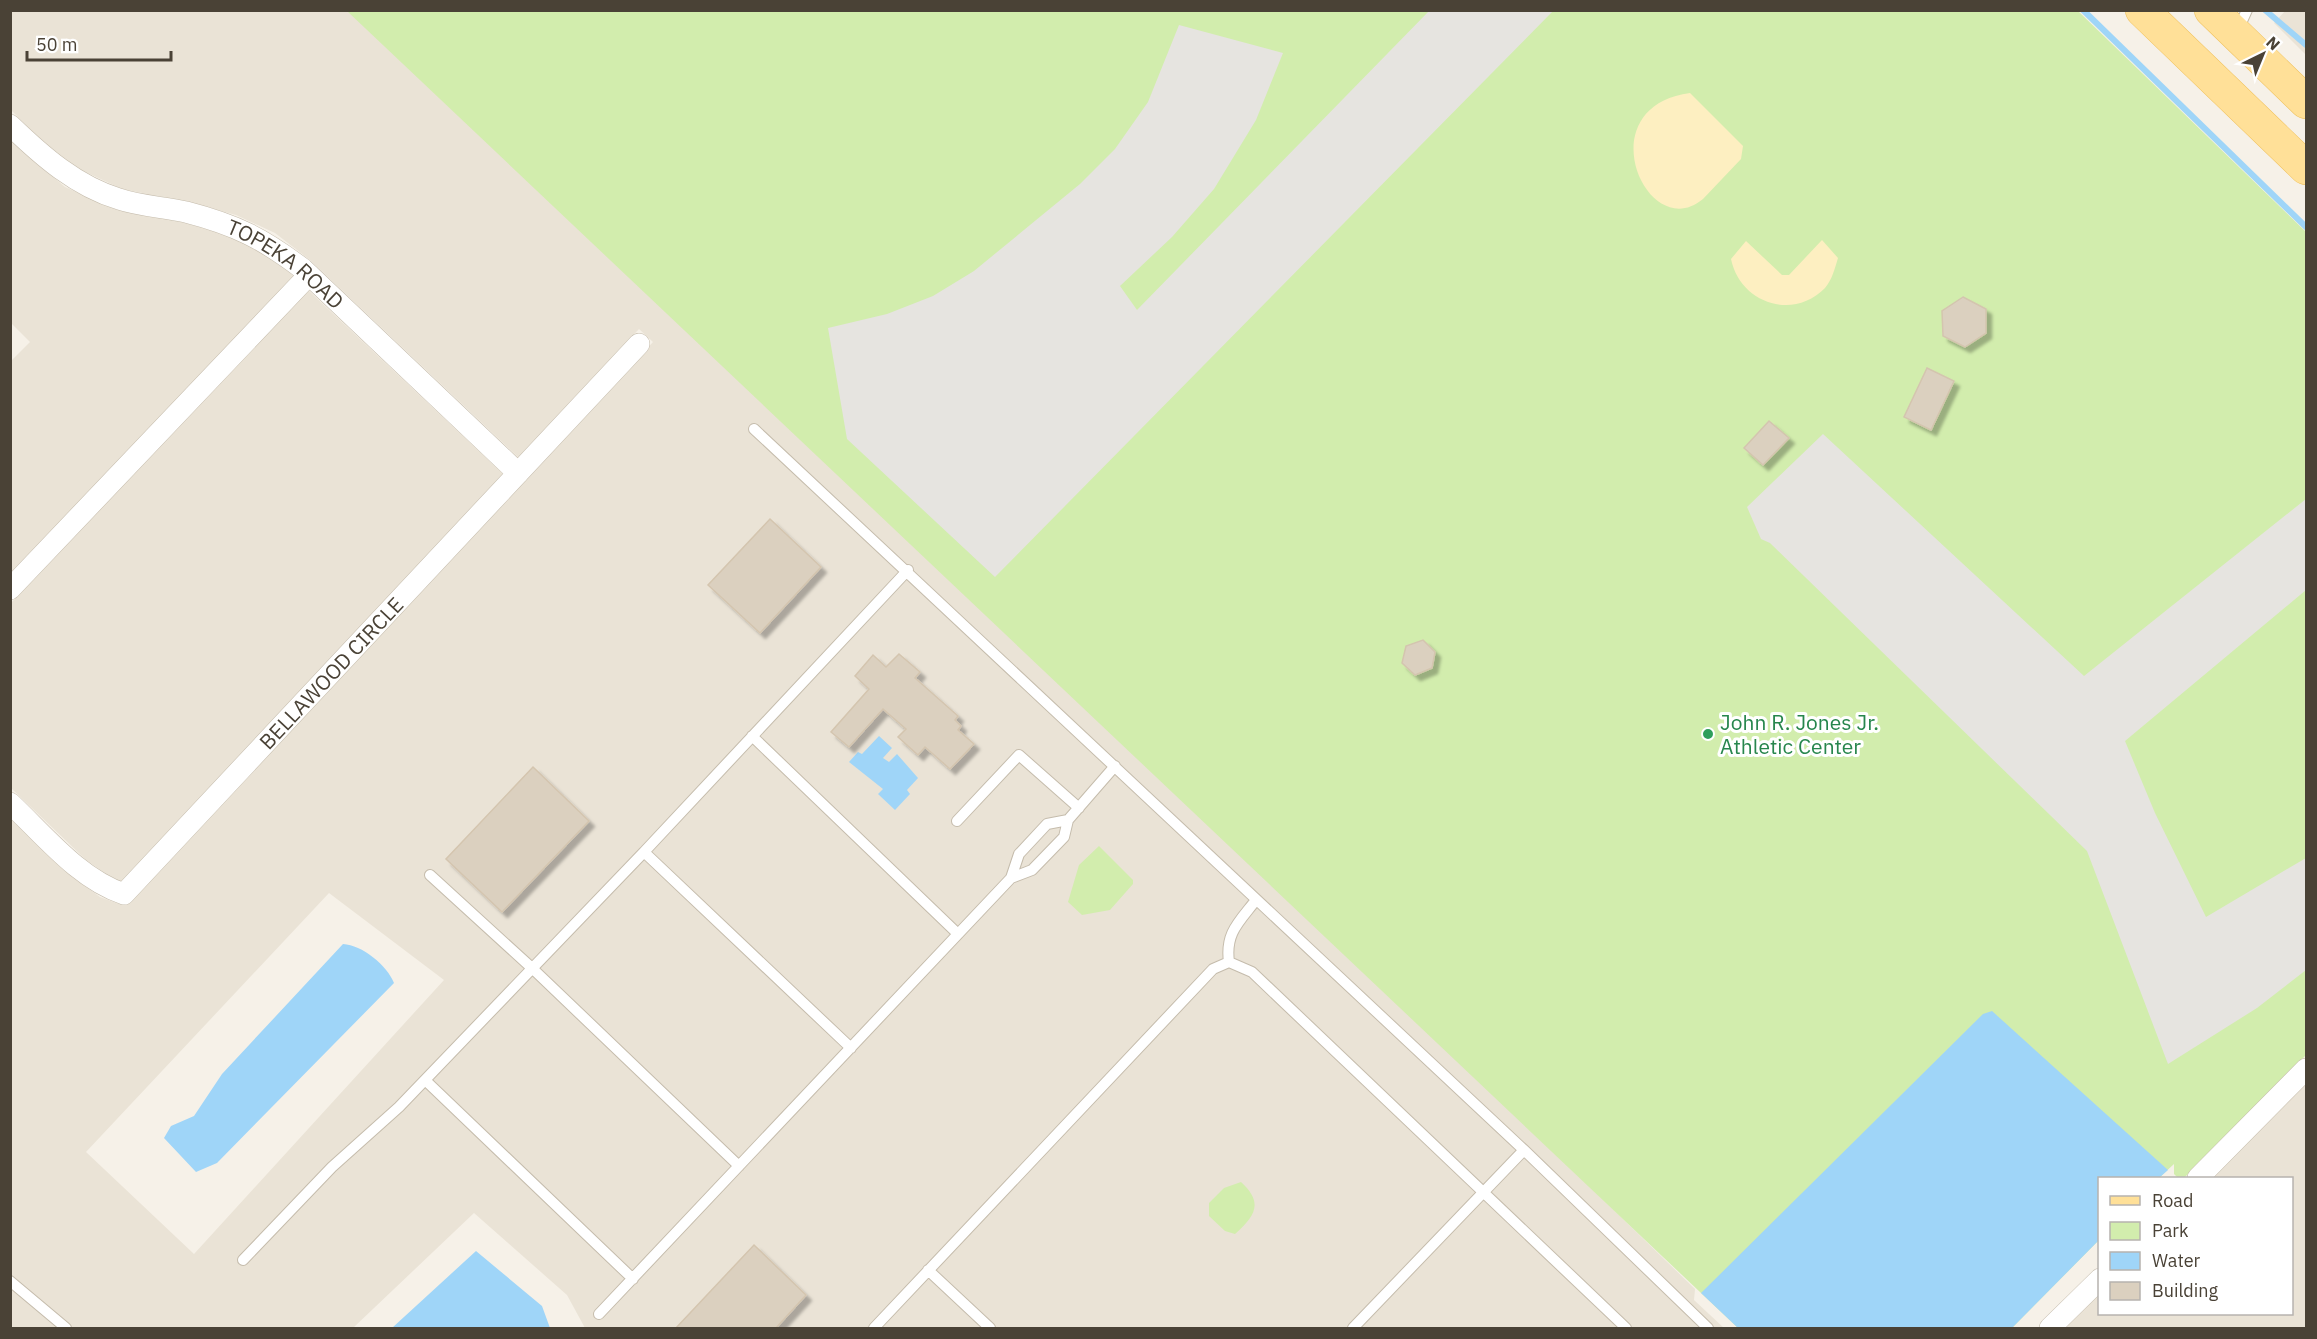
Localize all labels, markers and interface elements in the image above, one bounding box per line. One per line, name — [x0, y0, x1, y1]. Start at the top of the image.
scale bar — [27, 24, 171, 62]
north arrow — [2233, 24, 2293, 84]
text: N — [2262, 32, 2284, 54]
text: 50 m — [36, 33, 78, 56]
street label: TOPEKA ROAD — [223, 212, 350, 315]
street label: BELLAWOOD CIRCLE — [253, 591, 409, 755]
place label: John R. Jones Jr. Athletic Center — [1720, 708, 1879, 760]
marker: John R. Jones Jr. Athletic Center — [1701, 727, 1715, 741]
legend — [2098, 1177, 2293, 1315]
text: Road — [2152, 1189, 2193, 1212]
text: Park — [2152, 1219, 2189, 1242]
text: Water — [2152, 1249, 2201, 1272]
text: Building — [2152, 1279, 2219, 1302]

